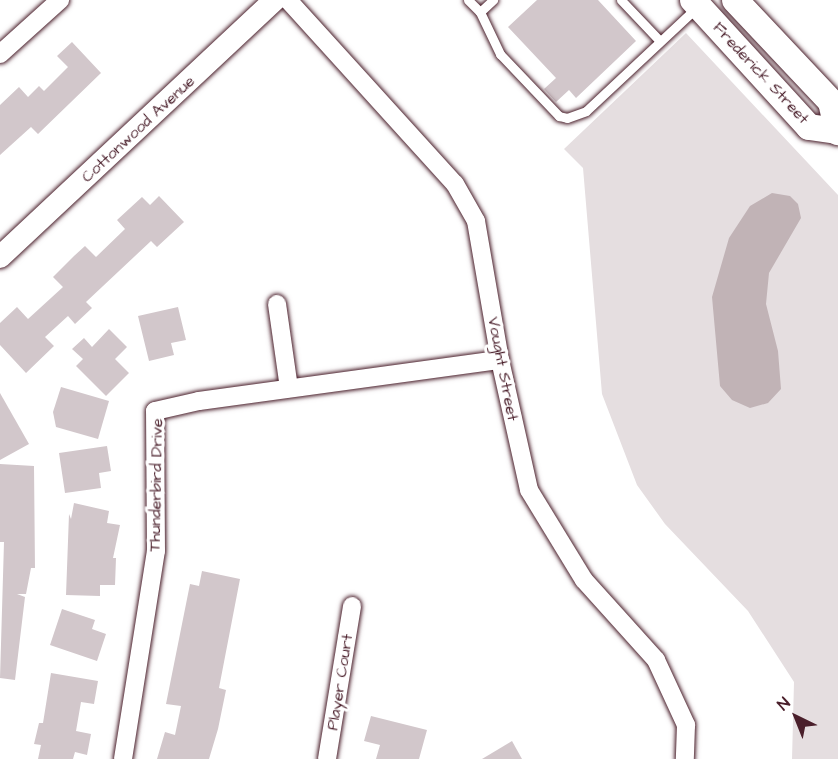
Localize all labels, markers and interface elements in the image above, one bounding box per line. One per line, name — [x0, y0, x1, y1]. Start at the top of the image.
street label: Frederick Street — [709, 18, 813, 128]
street label: Cottonwood Avenue — [77, 72, 199, 186]
street label: Vought Street — [484, 315, 522, 423]
street label: Thunderbird Drive — [145, 418, 167, 552]
street label: Player Court — [323, 632, 357, 732]
north arrow — [766, 687, 826, 747]
text: N — [773, 692, 795, 715]

